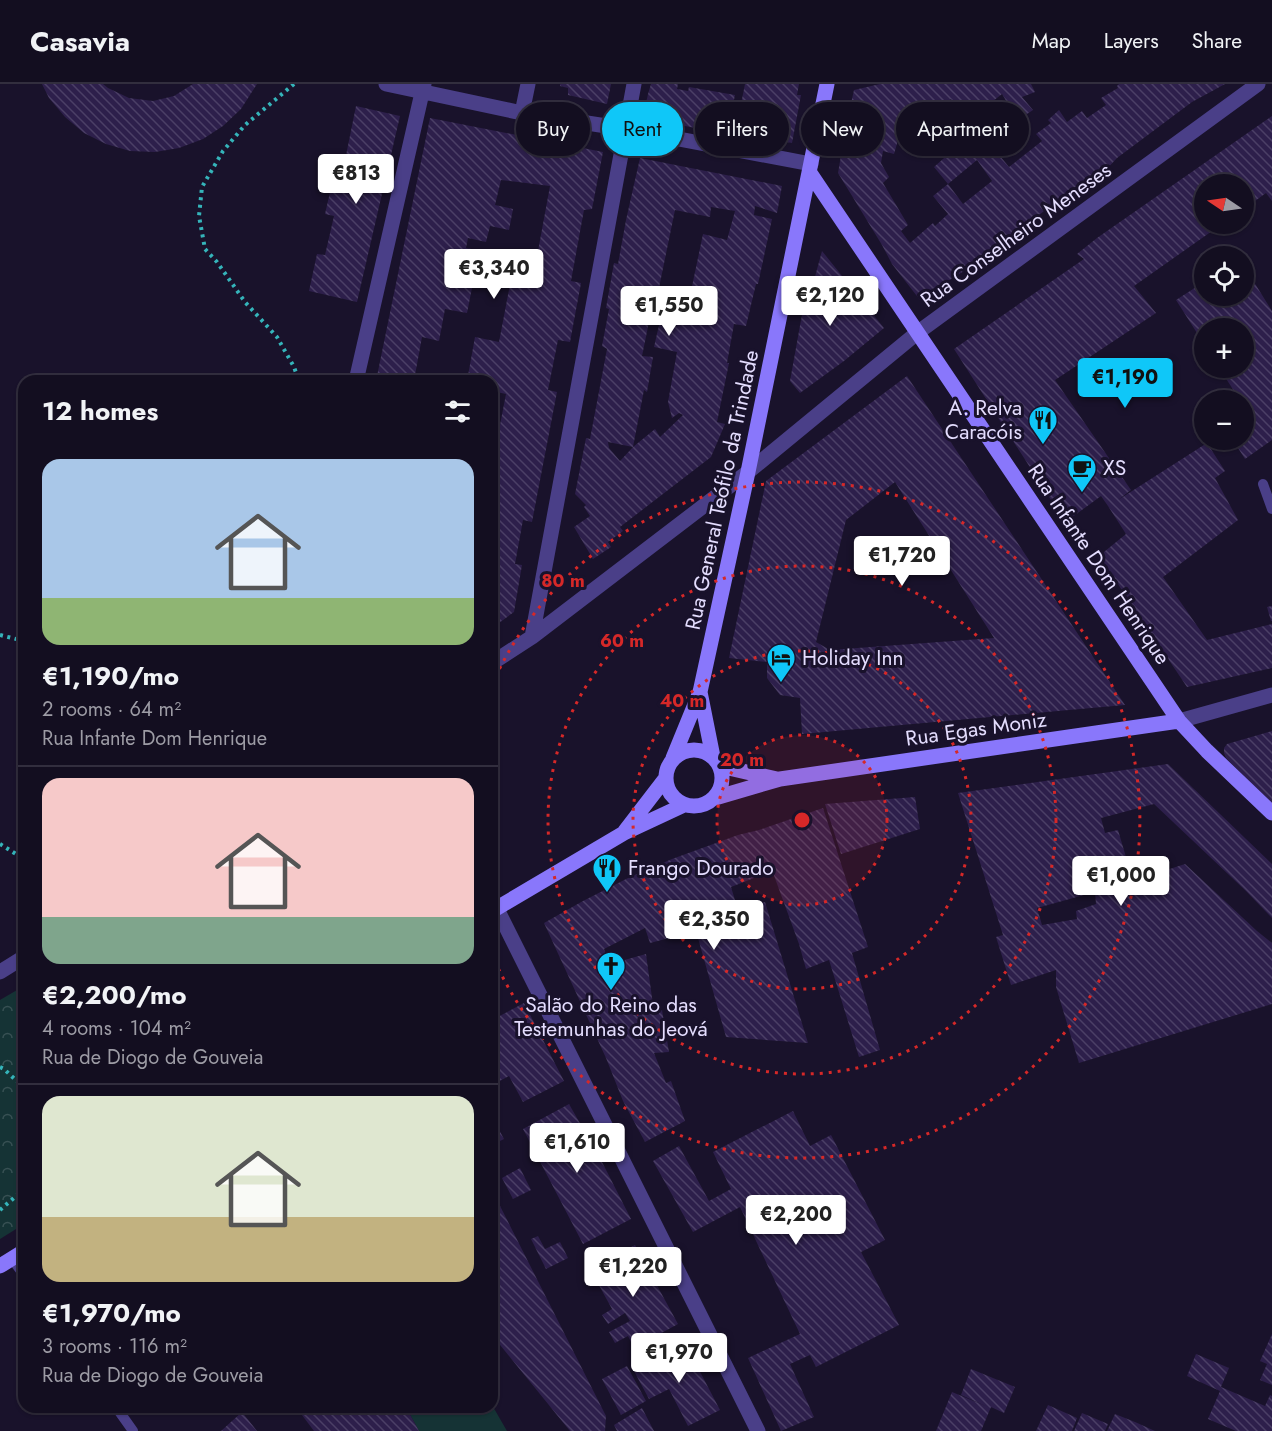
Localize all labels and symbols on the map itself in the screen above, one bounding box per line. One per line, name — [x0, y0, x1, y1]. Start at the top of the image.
pin: €813 — [320, 154, 392, 205]
street label: Rua Conselheiro Meneses — [914, 155, 1118, 315]
north arrow — [1194, 174, 1254, 234]
pin: €3,340 — [445, 249, 543, 300]
pin: €2,120 — [781, 276, 879, 327]
pin: €1,550 — [620, 286, 718, 337]
street label: Rua General Teófilo da Trindade — [678, 347, 766, 633]
pin: €1,190 — [1076, 358, 1174, 409]
place label: A. Relva Caracóis — [945, 393, 1022, 447]
restaurant icon: A. Relva Caracóis — [1027, 404, 1059, 446]
cafe icon: XS — [1066, 452, 1098, 494]
place label: XS — [1103, 453, 1126, 483]
street label: Rua Infante Dom Henrique — [1020, 458, 1178, 671]
pin: €1,720 — [853, 536, 951, 587]
text: 80 m — [541, 568, 585, 594]
text: 60 m — [600, 628, 644, 654]
hotel icon: Holiday Inn — [765, 642, 797, 684]
place label: Holiday Inn — [802, 643, 903, 673]
text: 40 m — [660, 688, 704, 714]
street label: Rua Egas Moniz — [904, 704, 1049, 754]
text: 20 m — [720, 747, 764, 773]
centre of rings — [792, 810, 812, 830]
restaurant icon: Frango Dourado — [591, 852, 623, 894]
place label: Frango Dourado — [628, 853, 774, 883]
pin: €1,000 — [1072, 856, 1170, 907]
pin: €2,350 — [665, 900, 763, 951]
church icon: Salão do Reino das Testemunhas do Jeová — [595, 950, 627, 992]
place label: Salão do Reino das Testemunhas do Jeová — [514, 990, 708, 1044]
pin: €1,610 — [528, 1123, 626, 1174]
pin: €2,200 — [747, 1195, 845, 1246]
pin: €1,220 — [584, 1247, 682, 1298]
pin: €1,970 — [630, 1333, 728, 1384]

